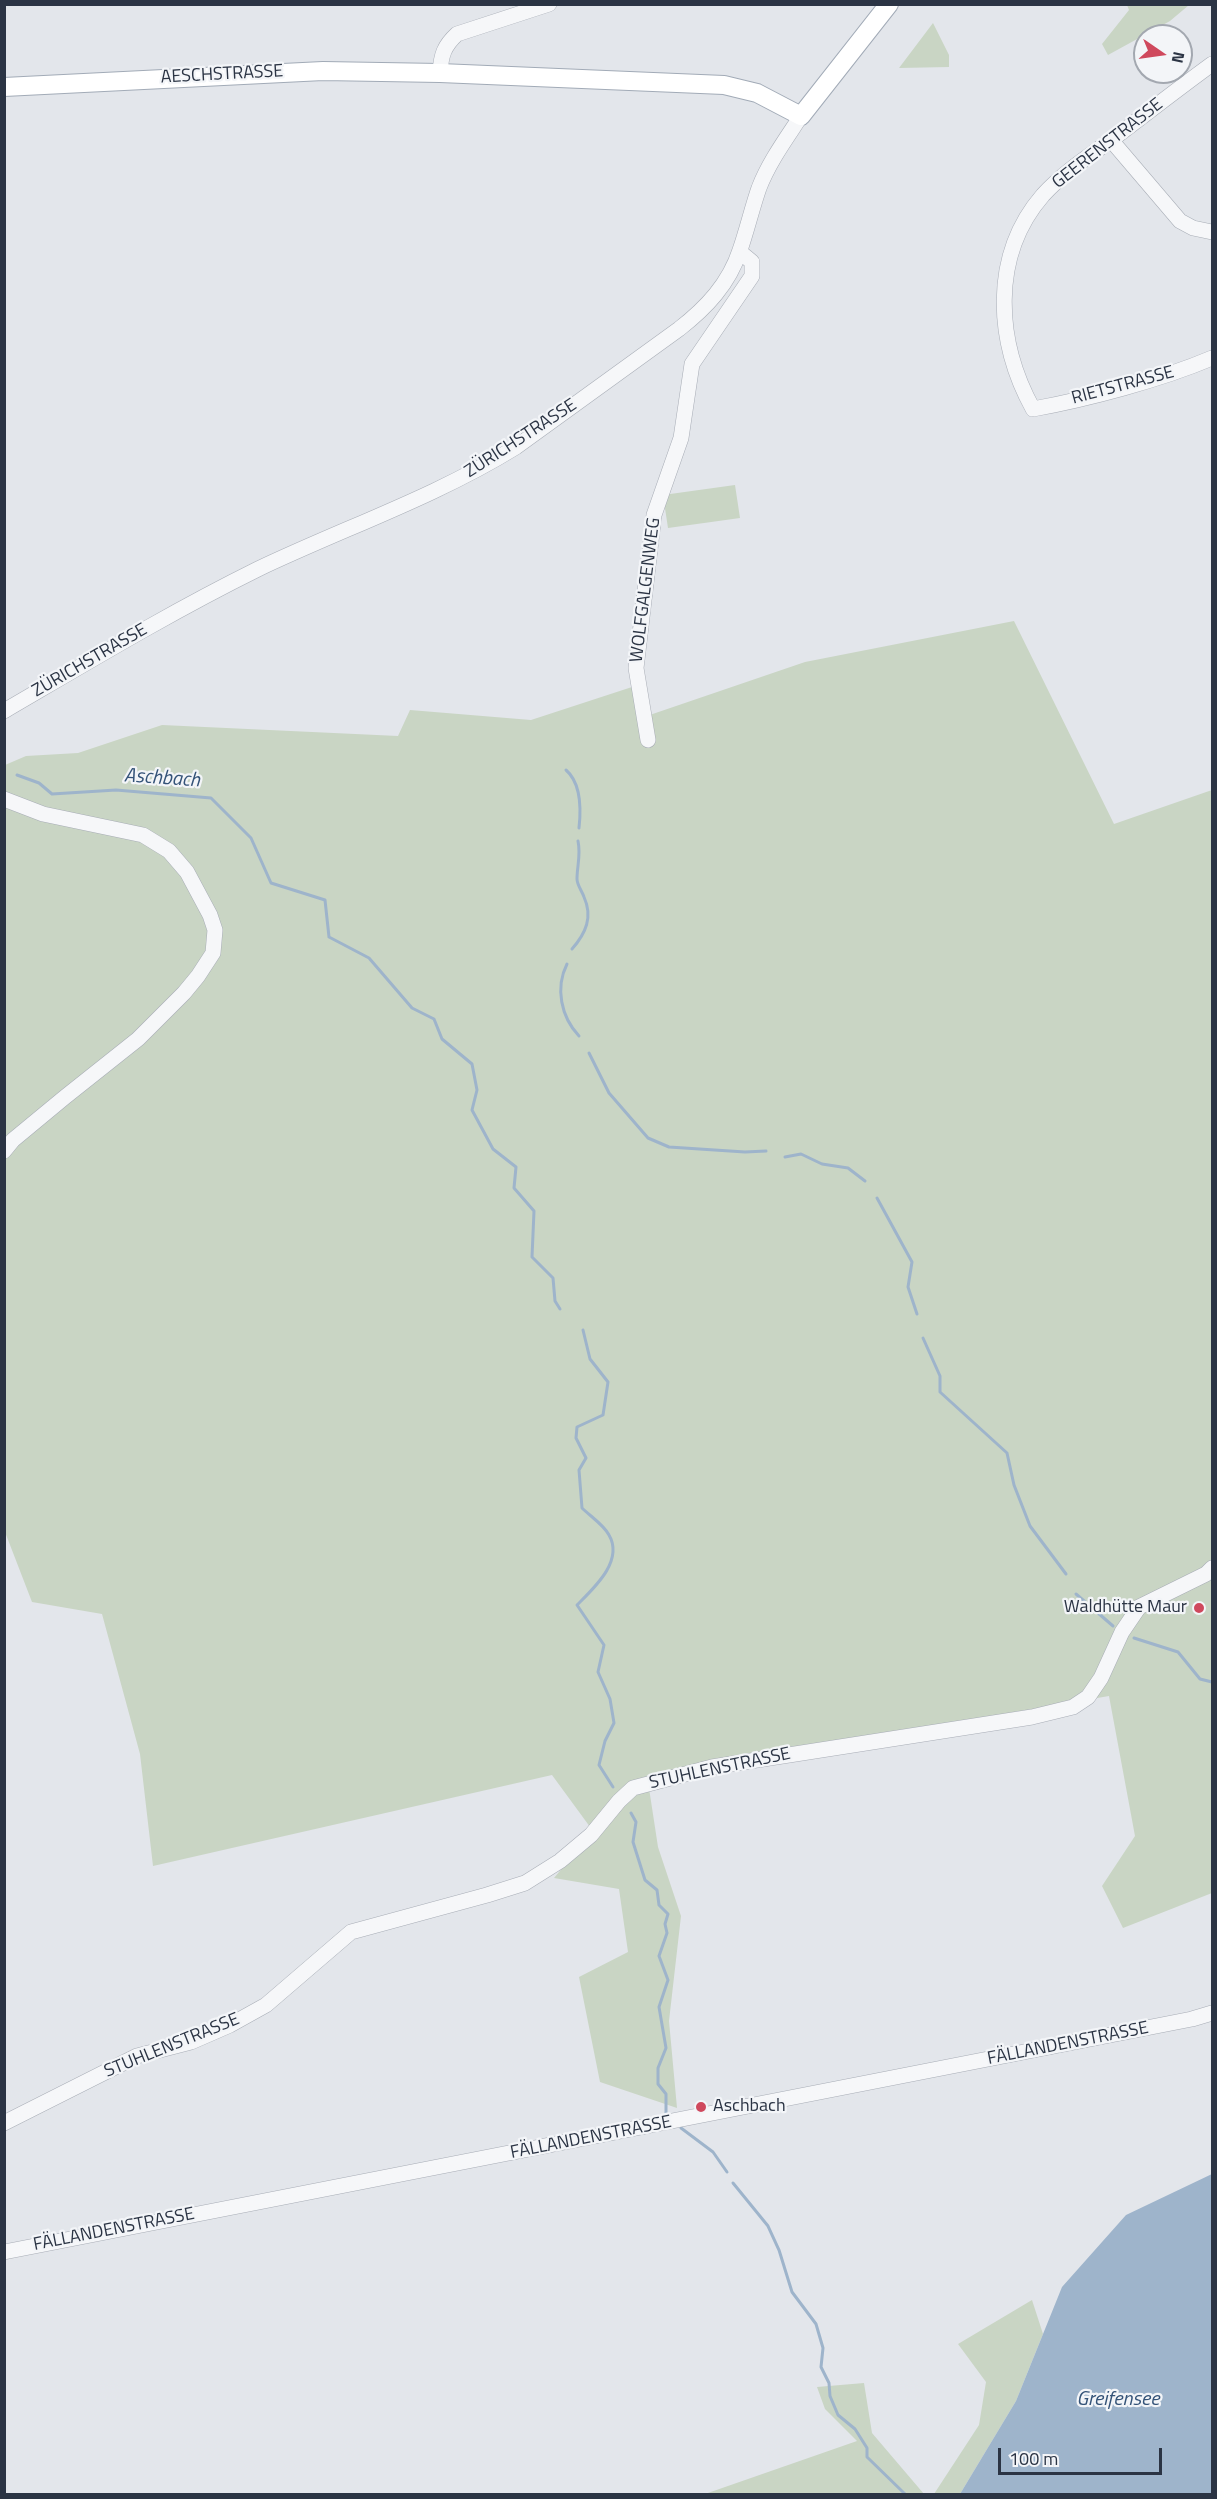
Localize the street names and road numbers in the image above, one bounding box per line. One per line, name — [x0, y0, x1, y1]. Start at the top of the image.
street label: AESCHSTRASSE — [160, 61, 284, 89]
street label: GEERENSTRASSE — [1048, 94, 1168, 194]
street label: RIETSTRASSE — [1069, 362, 1177, 410]
street label: ZÜRICHSTRASSE — [461, 395, 581, 483]
street label: WOLFGALGENWEG — [626, 516, 666, 664]
street label: ZÜRICHSTRASSE — [29, 619, 151, 703]
street label: STUHLENSTRASSE — [647, 1743, 793, 1795]
street label: STUHLENSTRASSE — [101, 2009, 243, 2083]
street label: FÄLLANDENSTRASSE — [986, 2018, 1150, 2070]
street label: FÄLLANDENSTRASSE — [509, 2112, 673, 2164]
street label: FÄLLANDENSTRASSE — [32, 2204, 196, 2256]

